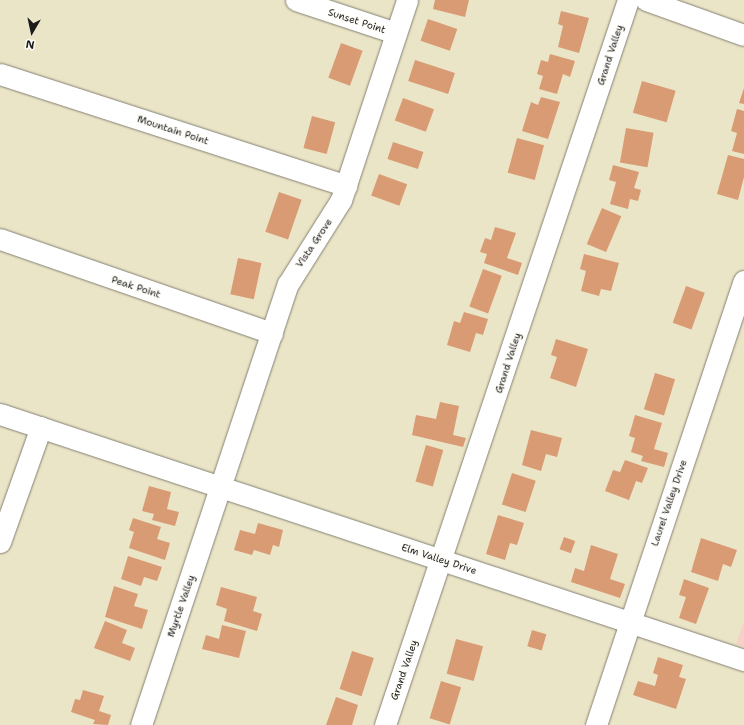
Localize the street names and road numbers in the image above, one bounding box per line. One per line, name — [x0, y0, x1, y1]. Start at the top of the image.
street label: Sunset Point — [327, 6, 387, 36]
street label: Grand Valley — [595, 23, 625, 87]
street label: Mountain Point — [136, 113, 210, 147]
street label: Vista Grove — [293, 216, 335, 270]
street label: Peak Point — [110, 273, 162, 301]
street label: Grand Valley — [493, 331, 523, 395]
street label: Laurel Valley Drive — [649, 458, 689, 548]
street label: Elm Valley Drive — [400, 541, 478, 577]
street label: Myrtle Valley — [165, 573, 197, 639]
street label: Grand Valley — [388, 638, 420, 702]

